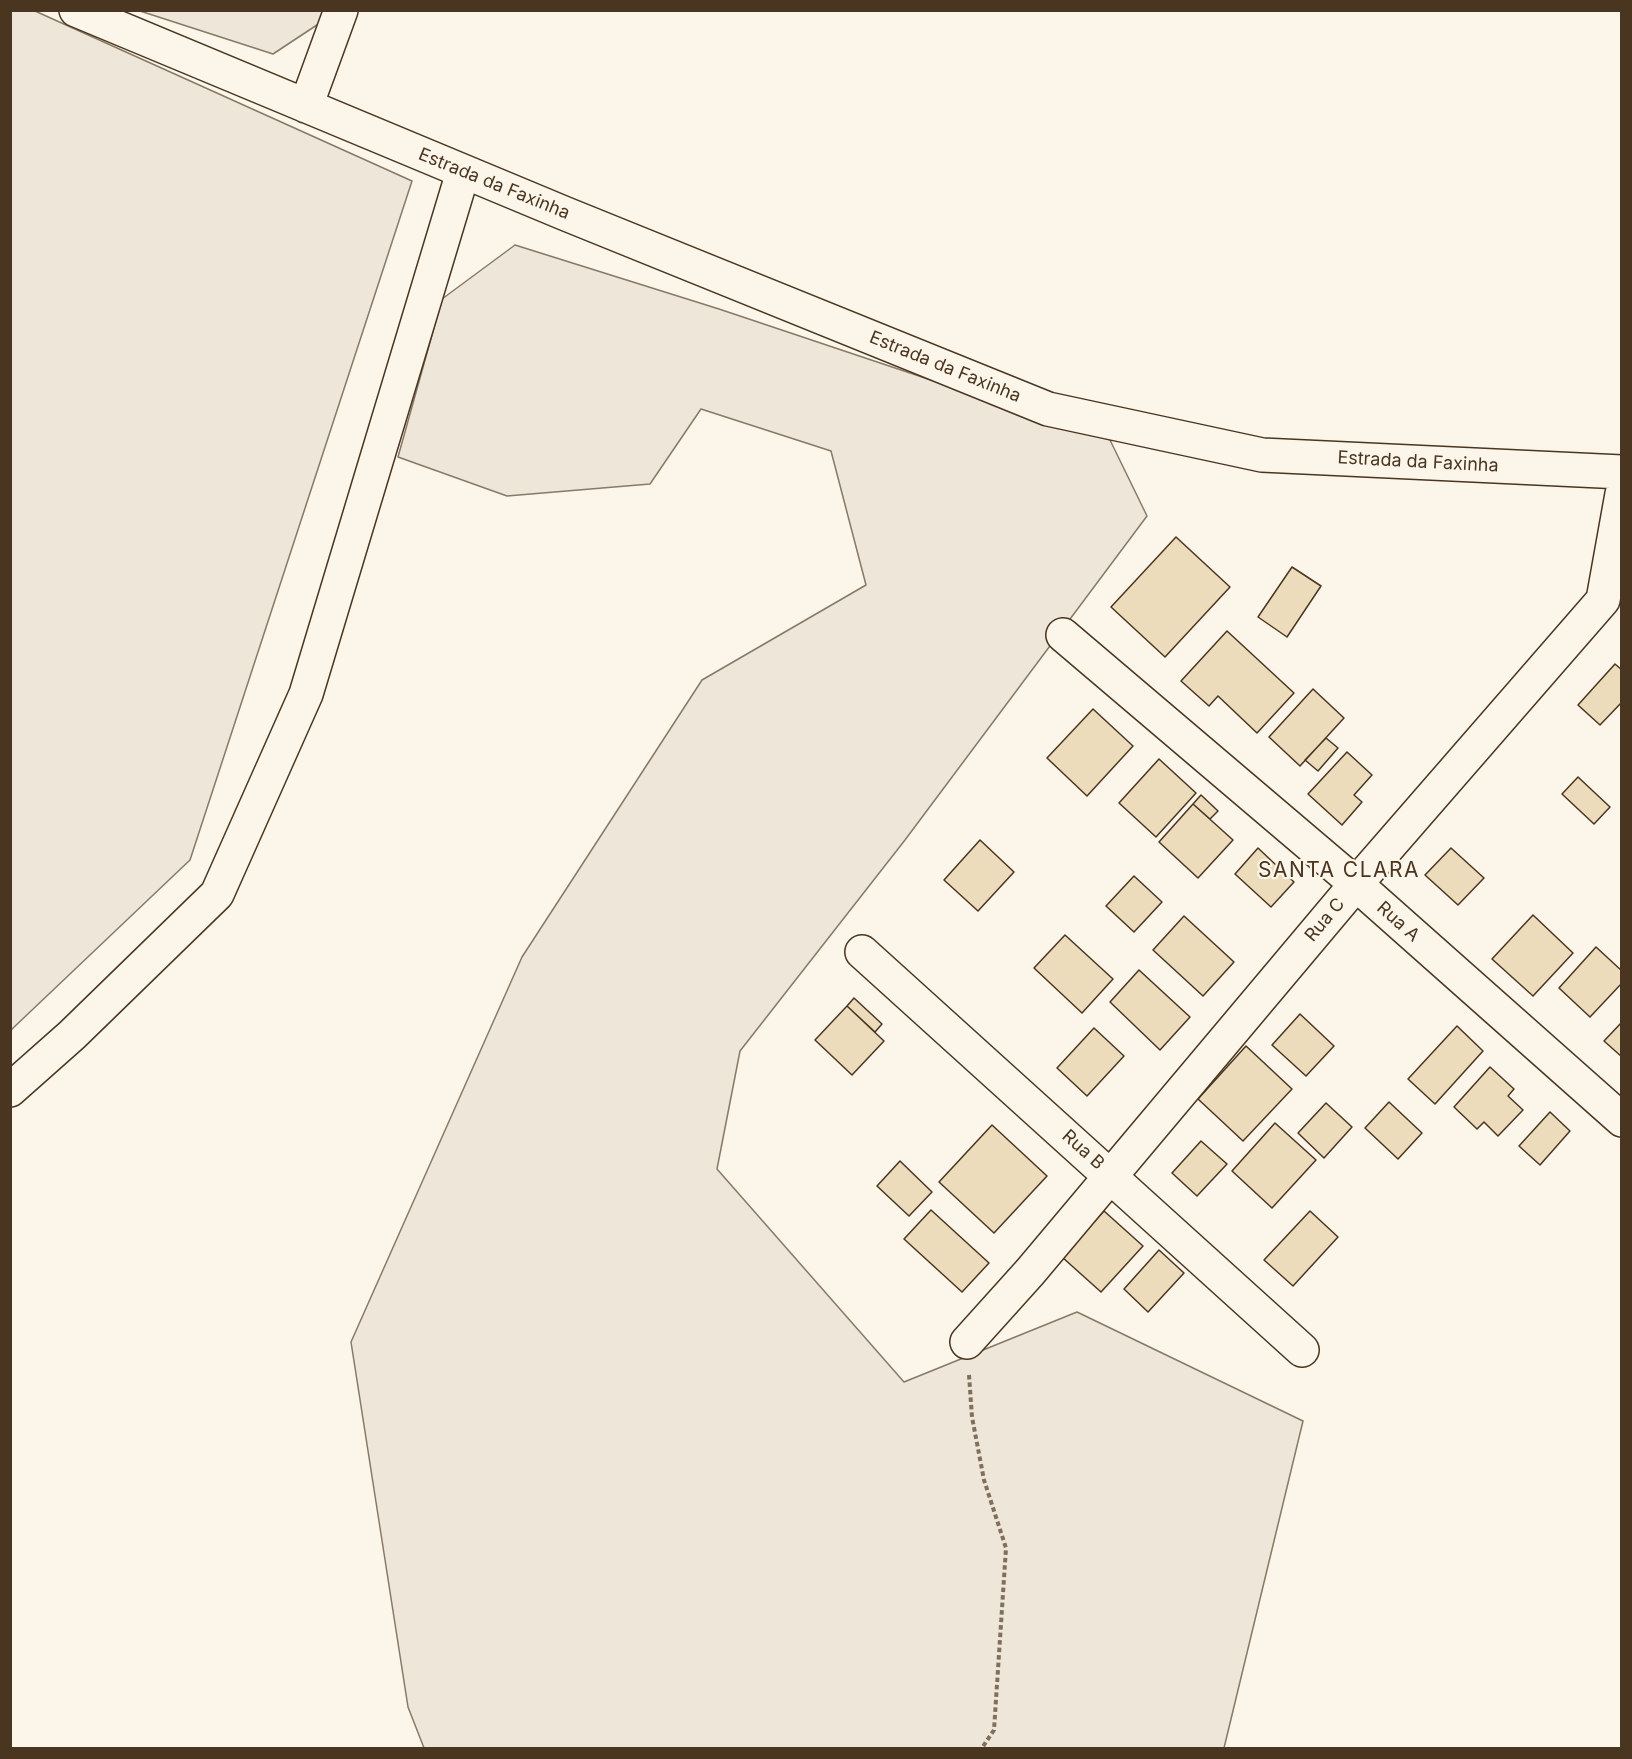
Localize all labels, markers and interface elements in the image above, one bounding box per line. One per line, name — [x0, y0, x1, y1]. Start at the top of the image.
street label: Estrada da Faxinha — [415, 144, 573, 224]
street label: Estrada da Faxinha — [866, 327, 1024, 407]
street label: Estrada da Faxinha — [1337, 447, 1499, 477]
district label: SANTA CLARA — [1258, 858, 1420, 884]
street label: Rua C — [1300, 894, 1350, 946]
street label: Rua A — [1372, 897, 1424, 947]
street label: Rua B — [1058, 1126, 1108, 1174]

